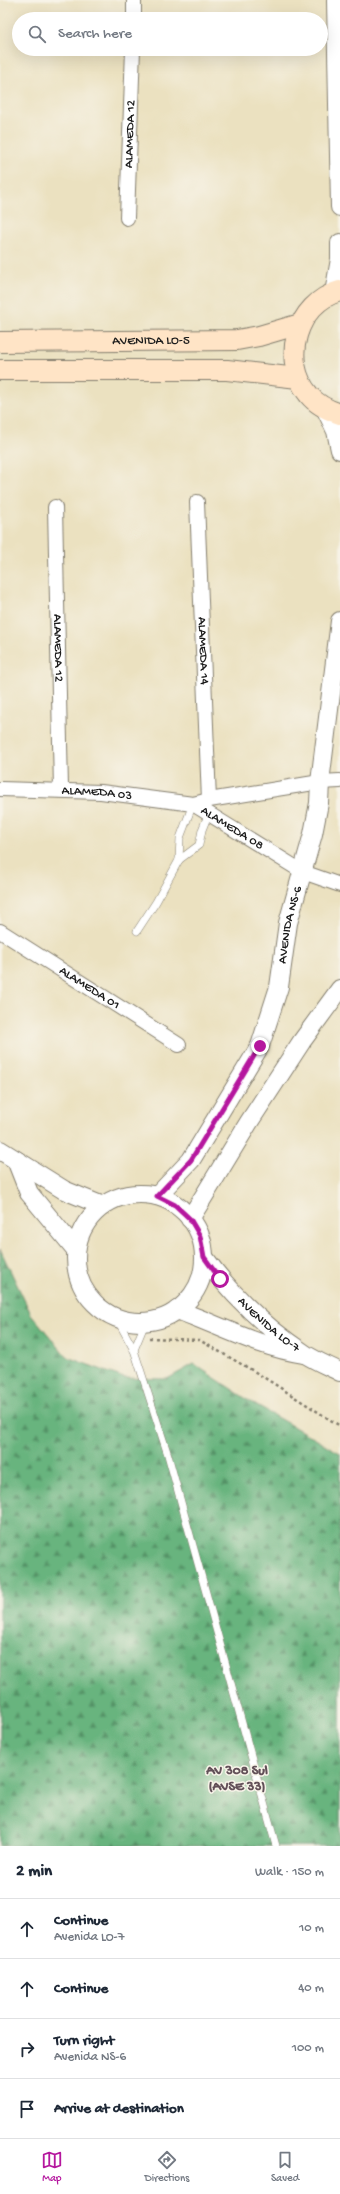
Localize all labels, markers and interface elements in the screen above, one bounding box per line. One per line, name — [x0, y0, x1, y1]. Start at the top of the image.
search box — [12, 12, 328, 56]
icon: search — [26, 23, 48, 45]
text: Search here — [58, 25, 132, 43]
street label: ALAMEDA 12 — [121, 99, 139, 168]
street label: AVENIDA LO-5 — [112, 333, 190, 349]
street label: ALAMEDA 12 — [50, 614, 66, 683]
street label: ALAMEDA 14 — [194, 617, 212, 685]
street label: ALAMEDA 03 — [61, 783, 133, 804]
street label: ALAMEDA 08 — [198, 803, 266, 853]
street label: AVENIDA NS-6 — [275, 884, 306, 965]
street label: ALAMEDA 01 — [56, 963, 123, 1013]
route end — [251, 1037, 269, 1055]
route start — [211, 1270, 229, 1288]
street label: AVENIDA LO-7 — [234, 1294, 304, 1356]
district label: AV 308 Sul (AVSE 33) — [205, 1763, 268, 1796]
text: 2 min — [16, 1862, 52, 1882]
text: Walk · 150 m — [255, 1865, 324, 1880]
text: Continue — [54, 1912, 108, 1930]
icon: ahead — [16, 1918, 38, 1940]
text: 10 m — [299, 1921, 324, 1936]
text: Avenida LO-7 — [54, 1930, 124, 1945]
icon: ahead — [16, 1978, 38, 2000]
text: Continue — [54, 1980, 108, 1998]
text: 40 m — [298, 1981, 324, 1996]
text: Turn right — [54, 2032, 114, 2050]
icon: right — [16, 2038, 38, 2060]
text: 100 m — [292, 2041, 324, 2056]
text: Avenida NS-6 — [54, 2050, 126, 2065]
icon: arrive — [16, 2098, 38, 2120]
text: Arrive at destination — [54, 2100, 184, 2118]
tab: Map — [41, 2149, 63, 2185]
tab: Directions — [145, 2149, 189, 2185]
tab: Saved — [271, 2149, 299, 2185]

